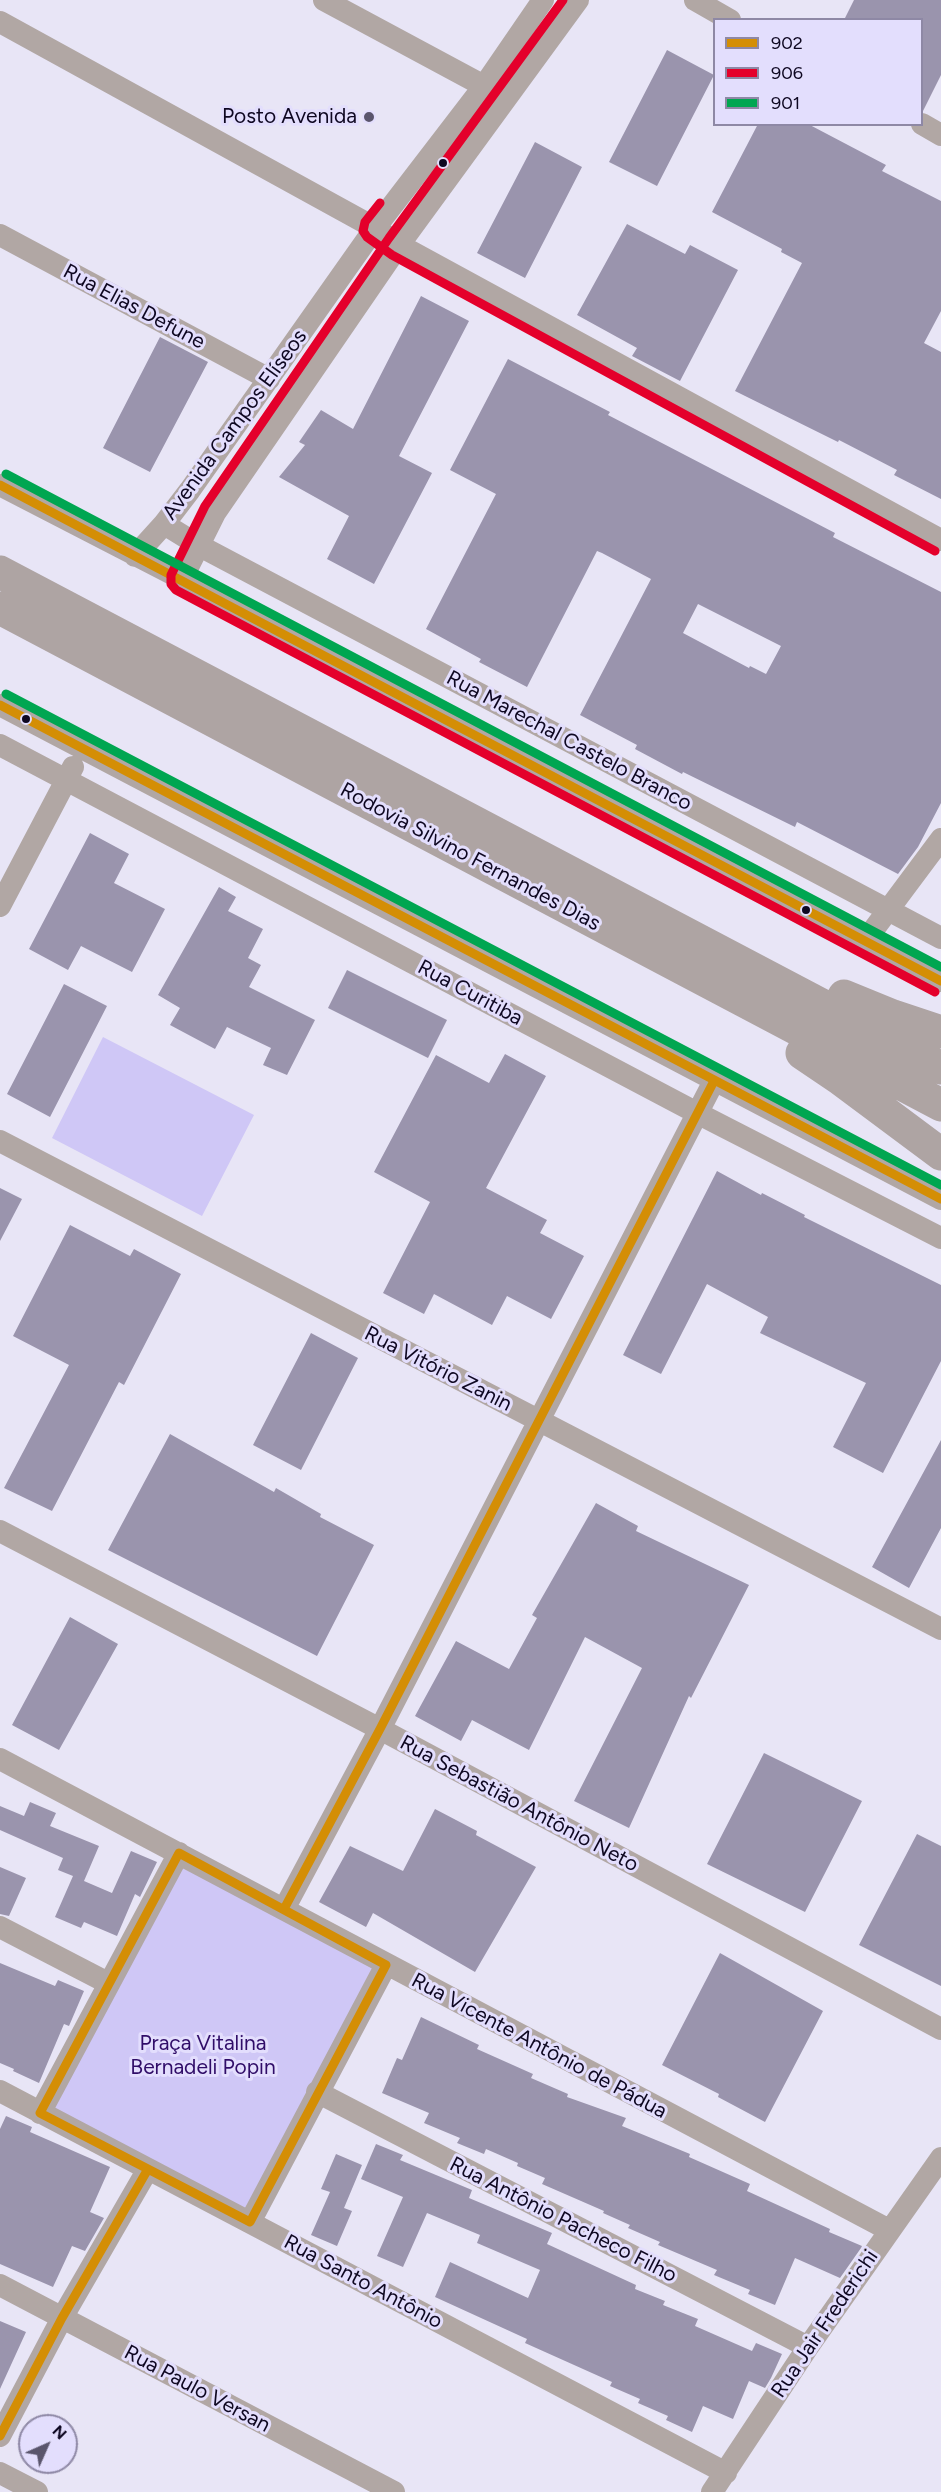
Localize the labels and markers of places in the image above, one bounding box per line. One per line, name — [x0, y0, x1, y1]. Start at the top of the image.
place label: Posto Avenida — [222, 104, 357, 130]
marker: Posto Avenida — [362, 110, 376, 124]
unlabelled marker — [437, 157, 449, 169]
unlabelled marker — [20, 713, 32, 725]
unlabelled marker — [800, 904, 812, 916]

